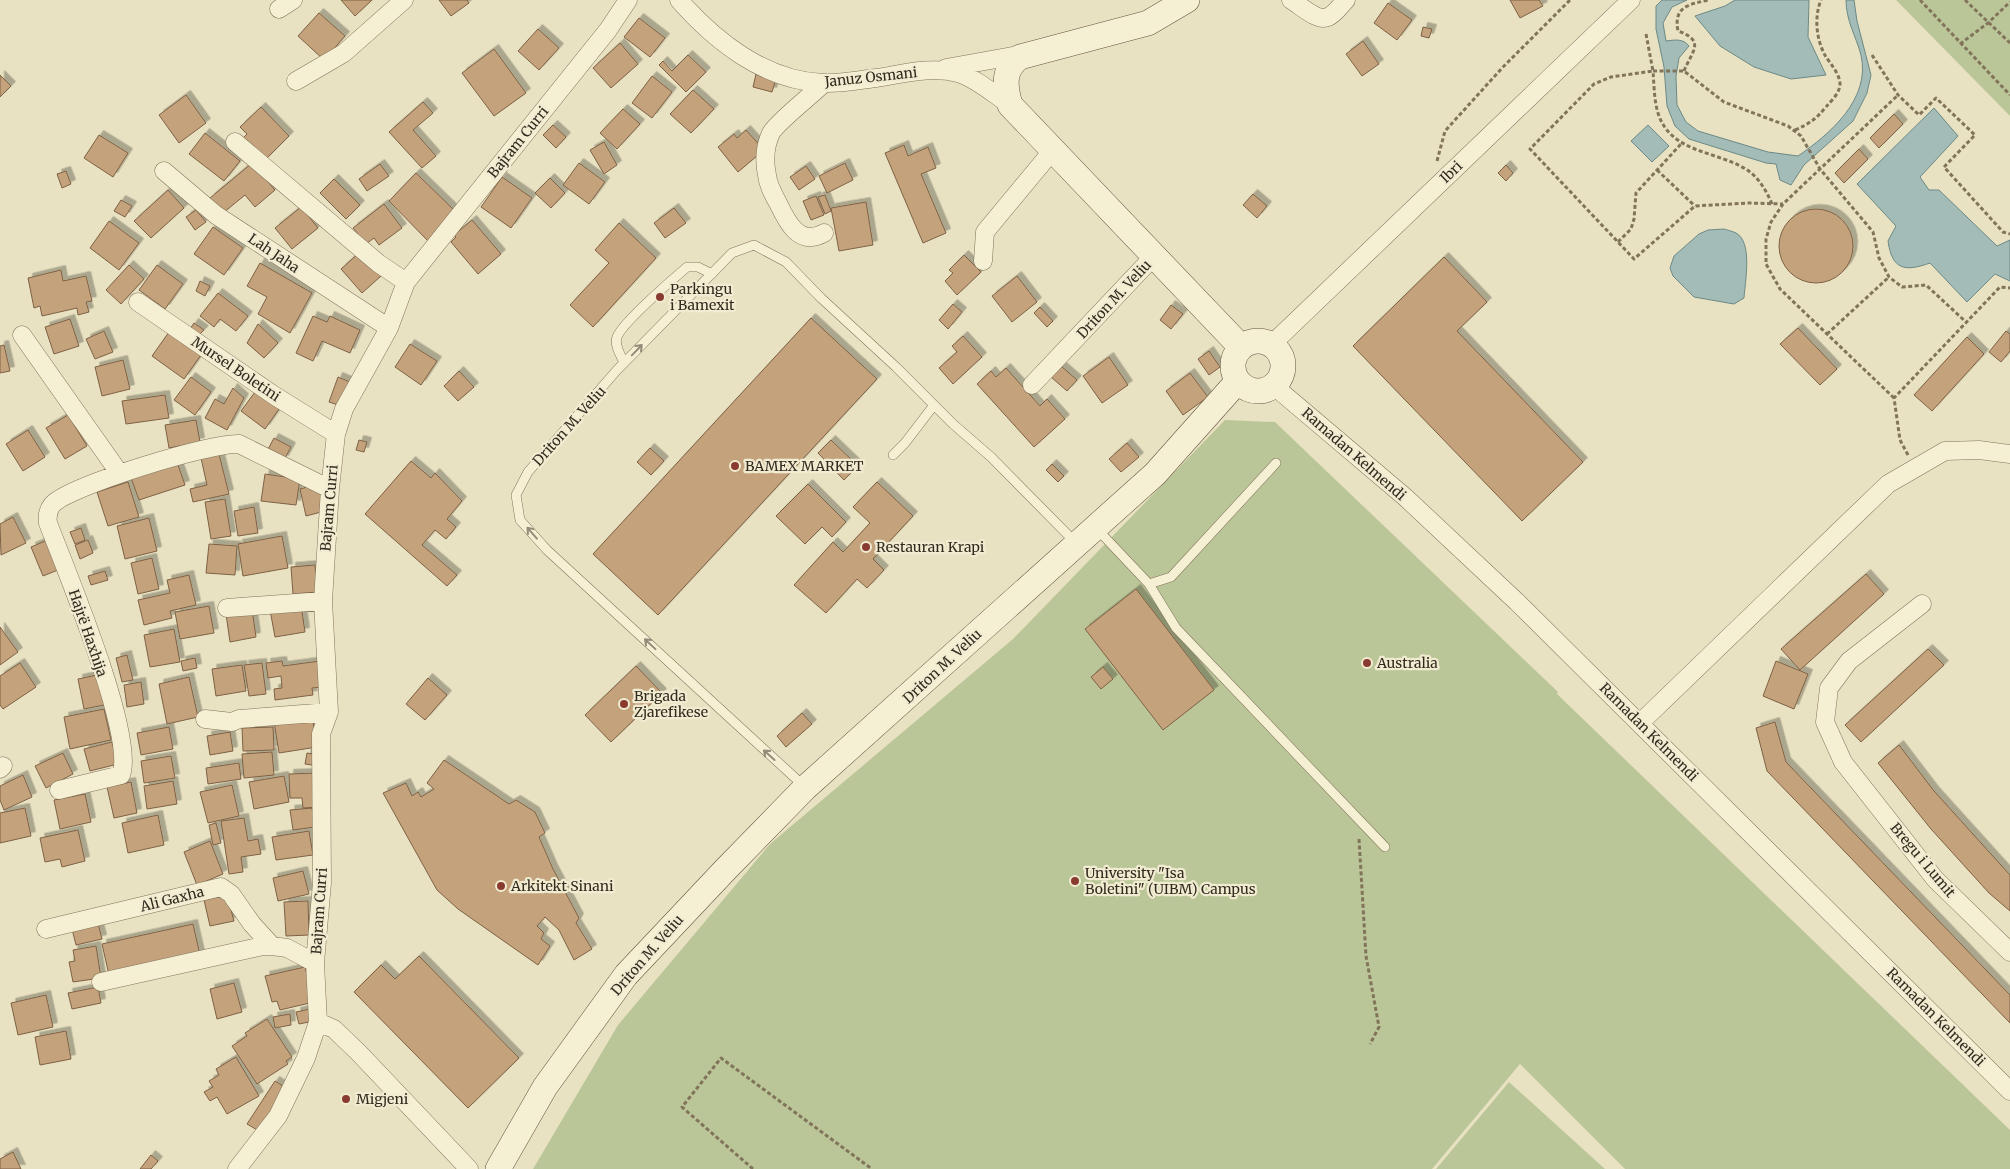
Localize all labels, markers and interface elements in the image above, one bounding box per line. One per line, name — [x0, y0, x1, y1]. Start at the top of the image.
street label: Januz Osmani — [823, 63, 919, 91]
street label: Bajram Curri — [484, 102, 553, 181]
street label: Ibri — [1436, 157, 1466, 187]
street label: Lah Jaha — [245, 229, 304, 277]
street label: Driton M. Veliu — [1073, 256, 1155, 342]
place label: Parkingu i Bamexit — [670, 280, 735, 314]
marker: Parkingu i Bamexit — [654, 291, 666, 303]
street label: Mursel Boletini — [188, 333, 284, 406]
one-way arrow — [631, 344, 643, 356]
street label: Driton M. Veliu — [528, 382, 610, 470]
street label: Ramadan Kelmendi — [1298, 404, 1410, 504]
place label: BAMEX MARKET — [745, 457, 864, 475]
marker: BAMEX MARKET — [729, 460, 741, 472]
street label: Bajram Curri — [316, 463, 342, 552]
one-way arrow — [527, 527, 538, 540]
place label: Restauran Krapi — [876, 538, 985, 556]
marker: Restauran Krapi — [860, 541, 872, 553]
street label: Hajrë Haxhija — [65, 587, 112, 680]
street label: Driton M. Veliu — [899, 625, 985, 707]
one-way arrow — [644, 638, 657, 650]
place label: Australia — [1376, 654, 1438, 672]
marker: Australia — [1361, 657, 1373, 669]
street label: Ramadan Kelmendi — [1596, 679, 1702, 785]
place label: Brigada Zjarefikese — [634, 687, 708, 721]
marker: Brigada Zjarefikese — [618, 698, 630, 710]
one-way arrow — [763, 749, 776, 761]
street label: Bregu i Lumit — [1887, 819, 1960, 901]
place label: University "Isa Boletini" (UIBM) Campus — [1085, 864, 1256, 898]
street label: Bajram Curri — [307, 867, 331, 955]
marker: University "Isa Boletini" (UIBM) Campus — [1069, 875, 1081, 887]
place label: Arkitekt Sinani — [510, 877, 614, 895]
marker: Arkitekt Sinani — [495, 880, 507, 892]
street label: Ali Gaxha — [137, 882, 206, 916]
street label: Driton M. Veliu — [607, 911, 687, 999]
street label: Ramadan Kelmendi — [1883, 964, 1989, 1070]
place label: Migjeni — [356, 1090, 409, 1108]
marker: Migjeni — [340, 1093, 352, 1105]

